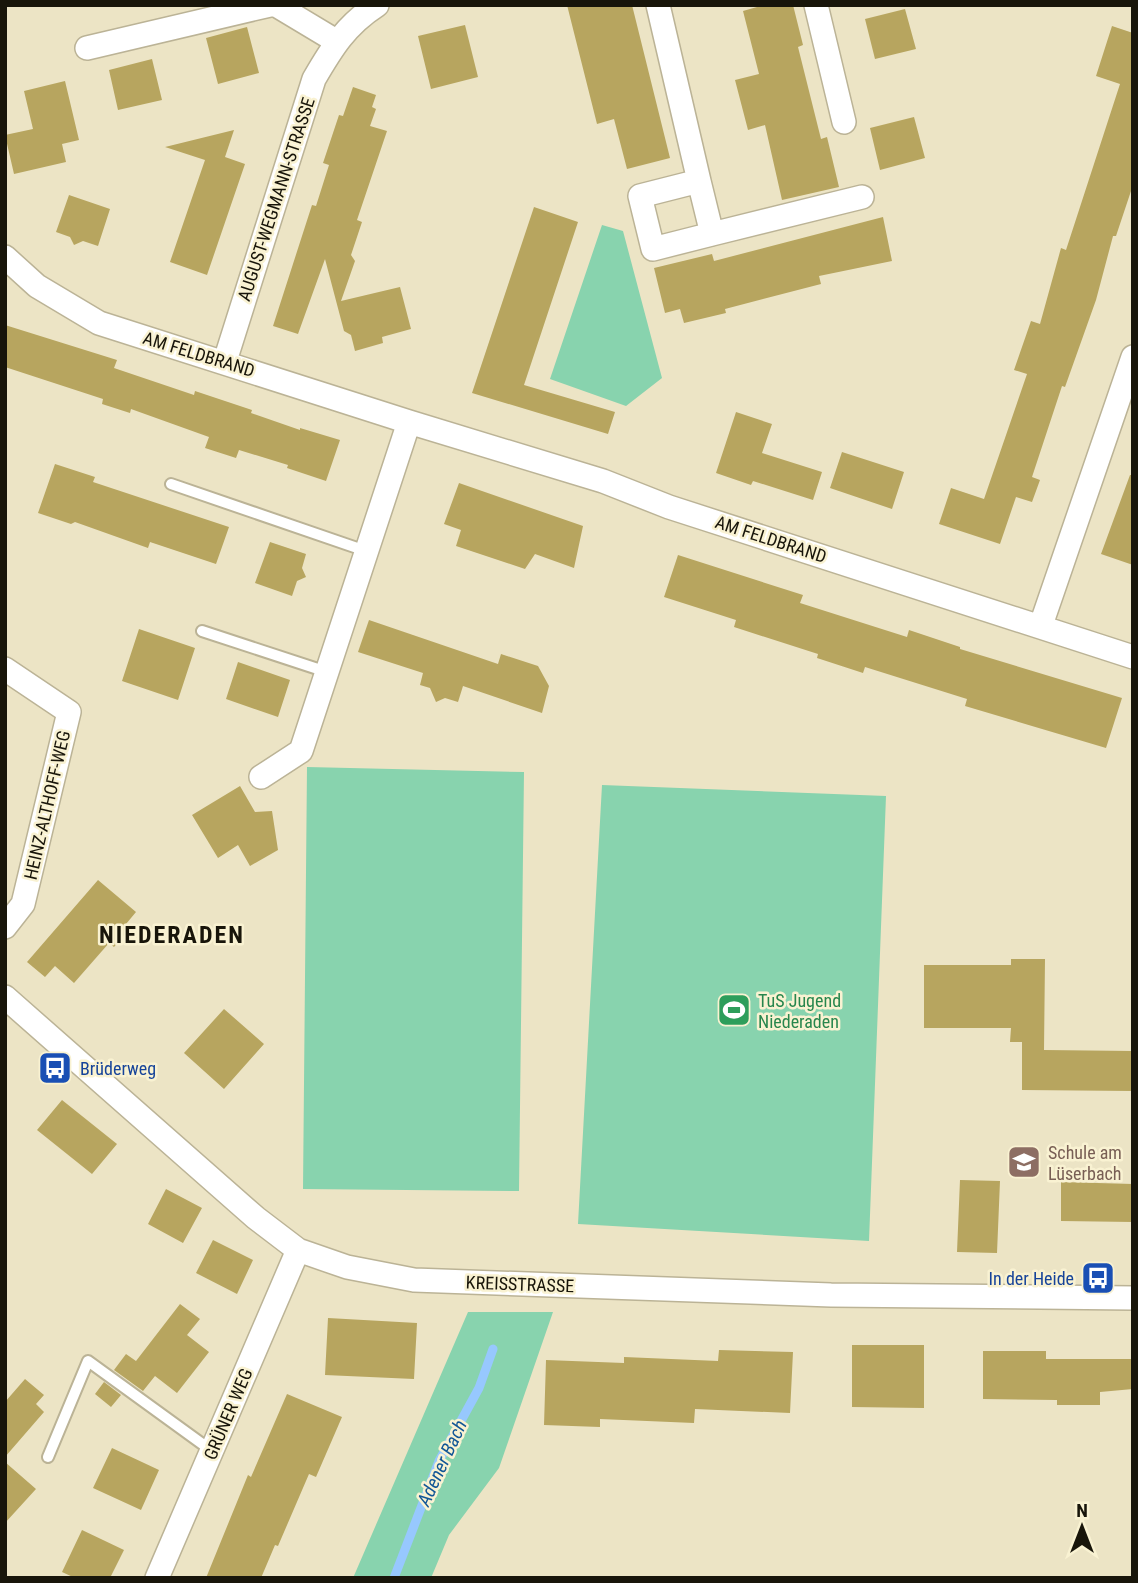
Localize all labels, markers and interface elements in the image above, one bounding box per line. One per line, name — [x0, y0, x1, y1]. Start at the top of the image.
street label: AUGUST-WEGMANN-STRASSE — [233, 95, 319, 303]
street label: AM FELDBRAND — [141, 327, 257, 381]
street label: AM FELDBRAND — [713, 511, 829, 567]
street label: HEINZ-ALTHOFF-WEG — [20, 728, 74, 882]
district label: NIEDERADEN — [99, 921, 245, 949]
place label: TuS Jugend Niederaden — [758, 990, 841, 1032]
sports icon: TuS Jugend Niederaden — [715, 991, 753, 1029]
bus stop icon: Brüderweg — [36, 1049, 74, 1087]
place label: Brüderweg — [80, 1058, 156, 1079]
place label: Schule am Lüserbach — [1048, 1142, 1122, 1184]
school or university icon: Schule am Lüserbach — [1005, 1143, 1043, 1181]
bus stop icon: In der Heide — [1079, 1259, 1117, 1297]
place label: In der Heide — [989, 1268, 1074, 1289]
street label: KREISSTRASSE — [465, 1272, 575, 1296]
street label: GRÜNER WEG — [199, 1365, 257, 1463]
water label: Adener Bach — [412, 1416, 472, 1511]
north arrow — [1047, 1492, 1117, 1562]
text: N — [1076, 1499, 1088, 1522]

